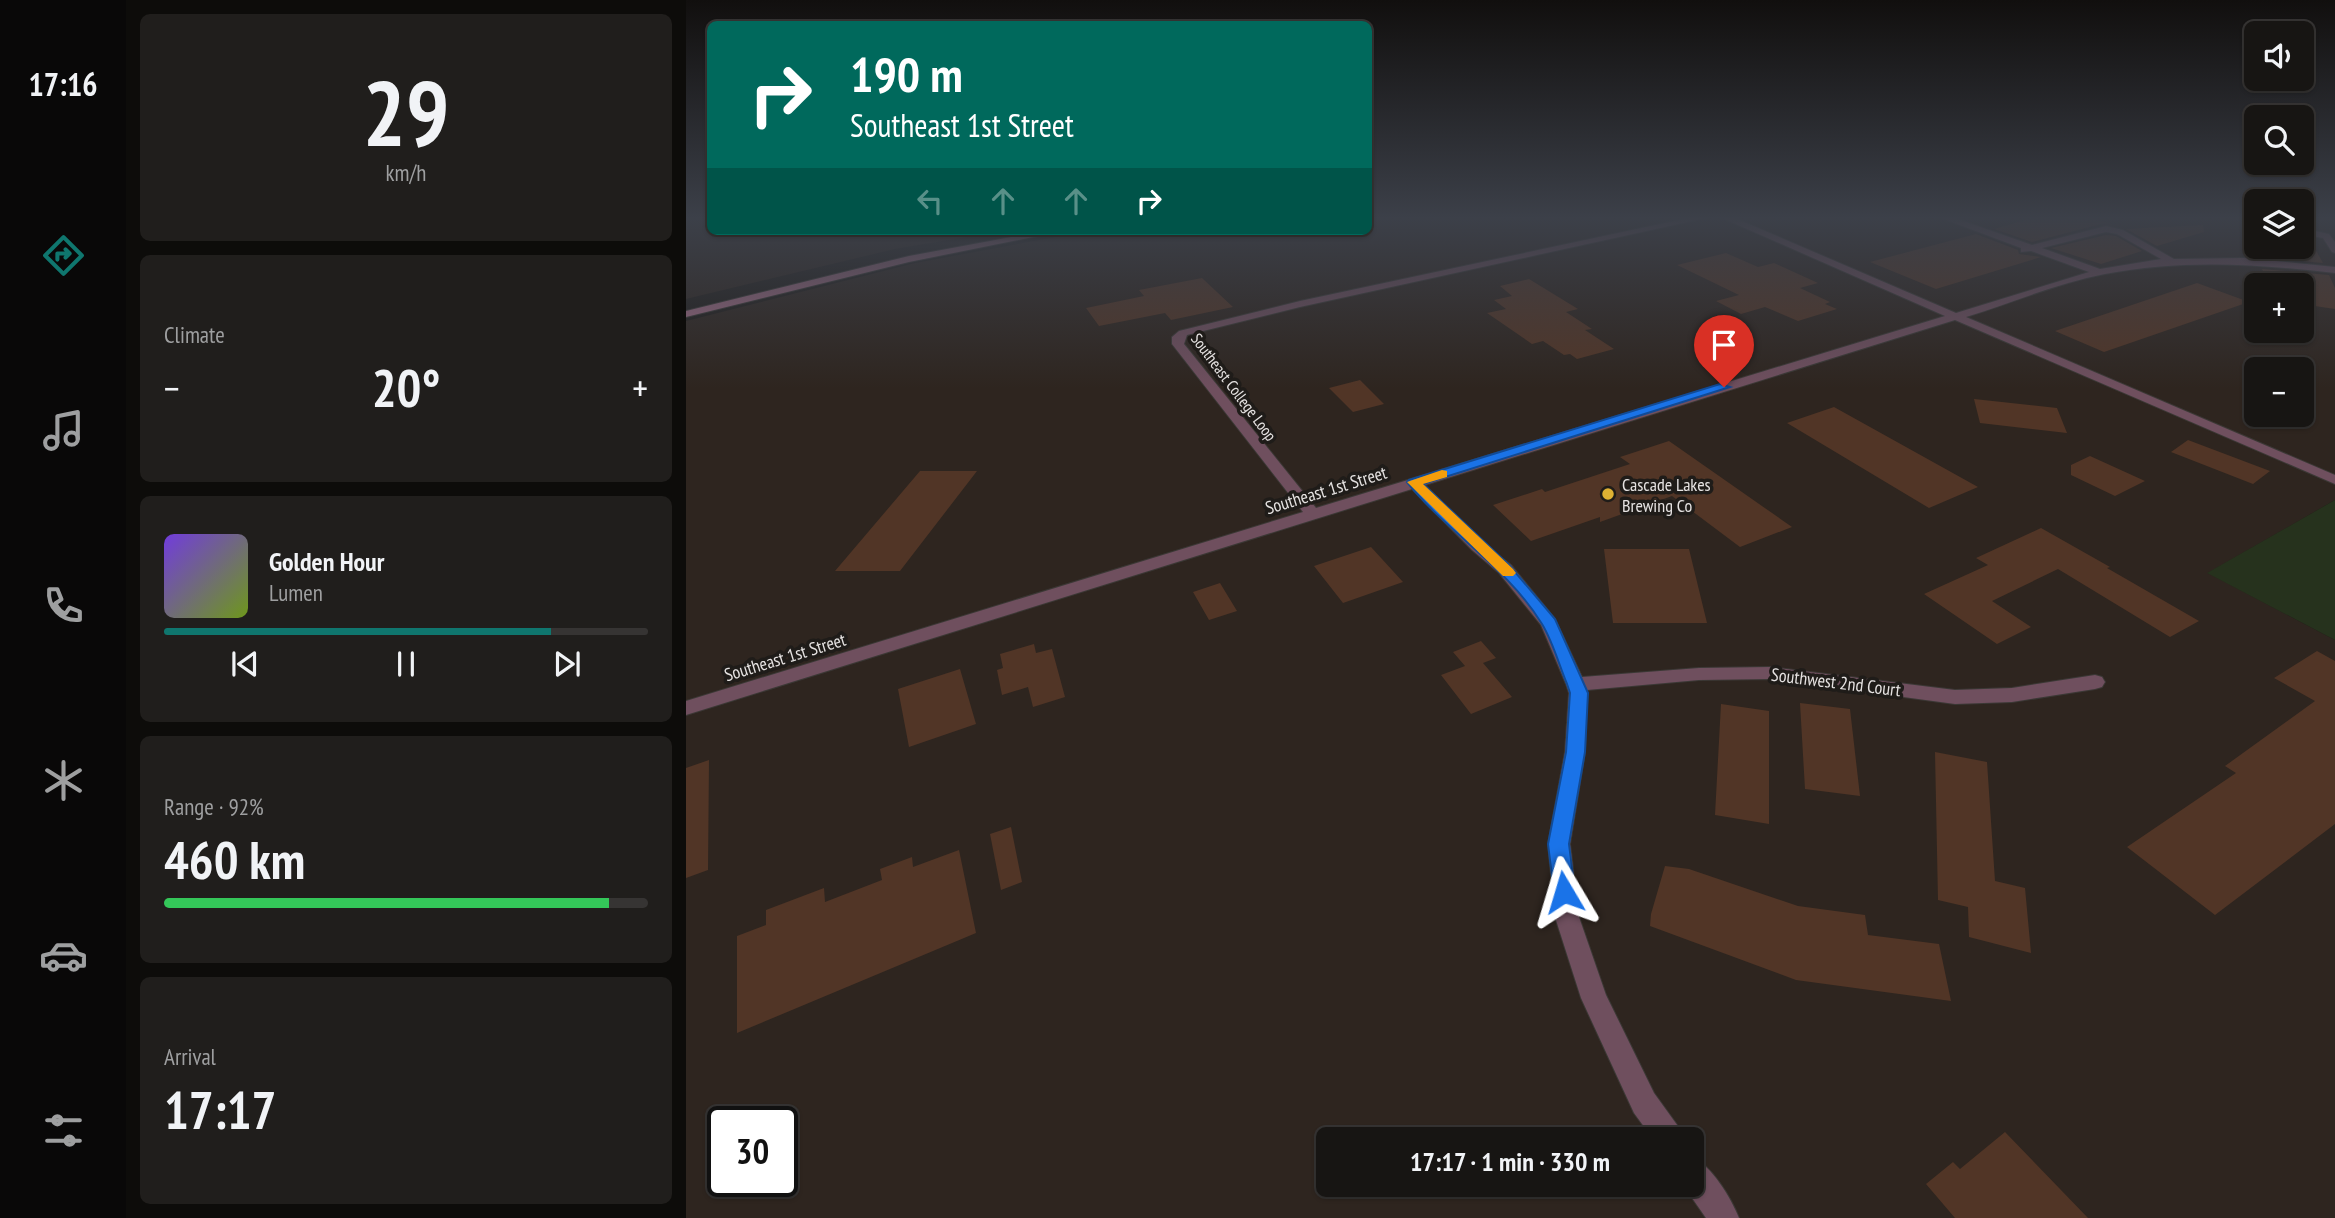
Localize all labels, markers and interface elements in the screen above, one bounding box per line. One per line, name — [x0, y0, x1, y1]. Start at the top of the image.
map controls — [2244, 21, 2314, 427]
button: sound — [2244, 21, 2314, 91]
text: 190 m — [850, 42, 963, 106]
icon: right — [735, 49, 826, 140]
text: 29 — [363, 53, 450, 171]
text: 17:16 — [28, 63, 98, 105]
text: Southeast 1st Street — [850, 104, 1074, 146]
button: search — [2244, 105, 2314, 175]
text: km/h — [386, 158, 426, 187]
icon: left — [911, 182, 949, 220]
icon: ahead — [984, 182, 1022, 220]
icon: ahead — [1057, 182, 1095, 220]
icon: right — [1130, 182, 1168, 220]
button: layers — [2244, 189, 2314, 259]
icon: directions — [39, 231, 88, 280]
button: + — [2244, 273, 2314, 343]
pin — [1694, 315, 1754, 387]
text: Climate — [164, 320, 225, 349]
icon: arrive — [1705, 326, 1743, 364]
street label: Southeast College Loop — [1187, 329, 1281, 445]
text: 20° — [372, 354, 440, 421]
button: − — [2244, 357, 2314, 427]
text: − — [164, 363, 180, 412]
text: + — [632, 363, 648, 412]
icon: music — [39, 406, 88, 455]
street label: Southeast 1st Street — [1262, 461, 1390, 519]
place label: Cascade Lakes Brewing Co — [1622, 473, 1711, 517]
marker: Cascade Lakes Brewing Co — [1600, 486, 1616, 502]
text: Golden Hour — [269, 545, 384, 578]
text: Lumen — [269, 578, 323, 607]
icon: phone — [39, 581, 88, 630]
street label: Southeast 1st Street — [721, 628, 849, 686]
icon: previous — [226, 645, 264, 683]
icon: pause — [387, 645, 425, 683]
icon: next — [548, 645, 586, 683]
street label: Southwest 2nd Court — [1770, 663, 1902, 701]
icon: climate — [39, 756, 88, 805]
text: Range · 92% — [164, 792, 264, 821]
text: 460 km — [164, 826, 305, 893]
position arrow — [1527, 855, 1601, 929]
icon: car — [39, 931, 88, 980]
text: Arrival — [164, 1042, 216, 1071]
text: 17:17 — [164, 1076, 276, 1143]
icon: filters — [39, 1106, 88, 1155]
speed limit sign: 30 — [707, 1106, 798, 1197]
text: 17:17 · 1 min · 330 m — [1410, 1145, 1610, 1178]

